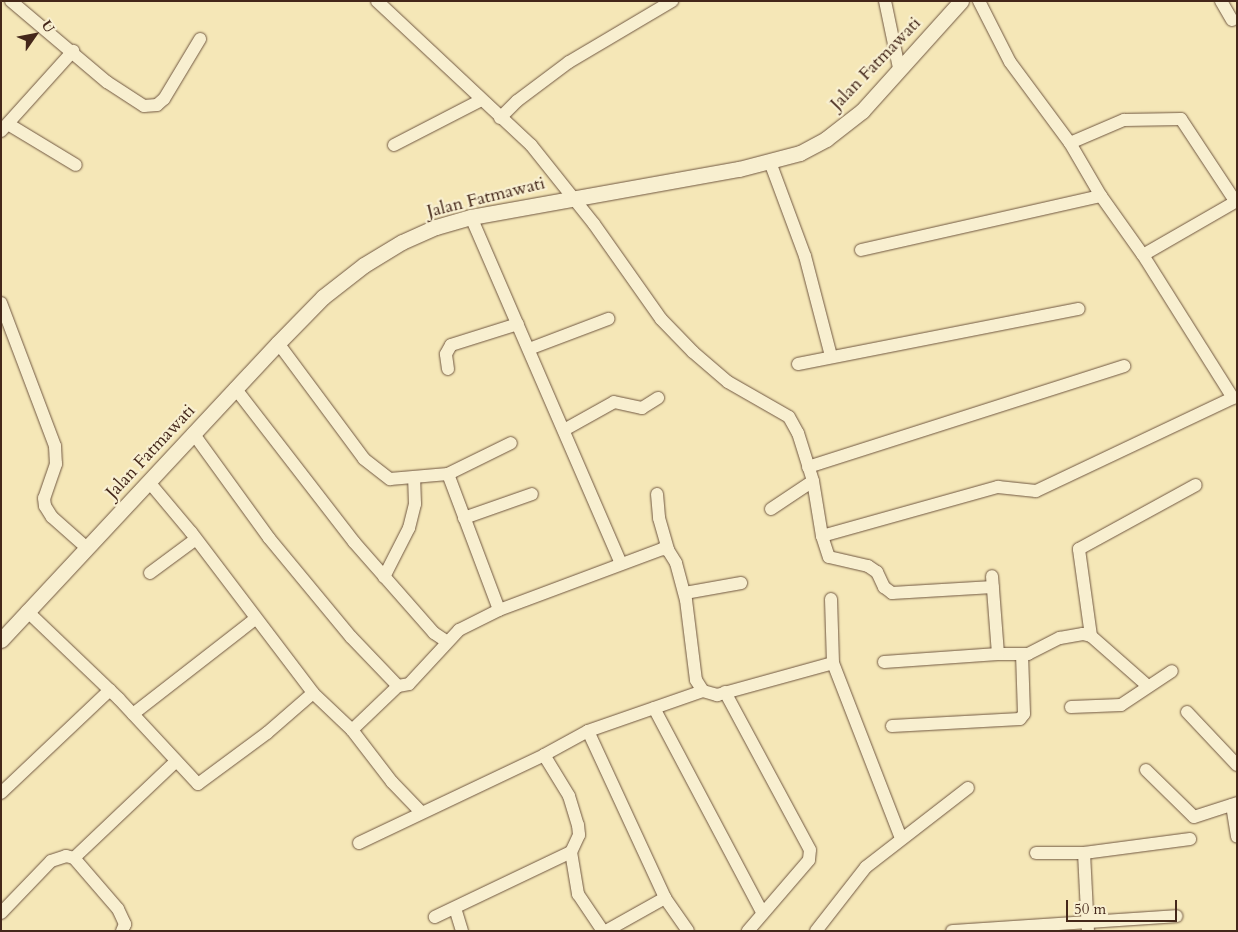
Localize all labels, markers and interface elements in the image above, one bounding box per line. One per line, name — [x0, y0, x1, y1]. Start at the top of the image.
north arrow — [10, 10, 60, 60]
street label: Jalan Fatmawati — [826, 13, 926, 115]
text: U — [37, 17, 59, 37]
street label: Jalan Fatmawati — [425, 173, 547, 223]
street label: Jalan Fatmawati — [102, 400, 200, 504]
scale bar — [1068, 890, 1179, 922]
text: 50 m — [1074, 899, 1106, 919]

